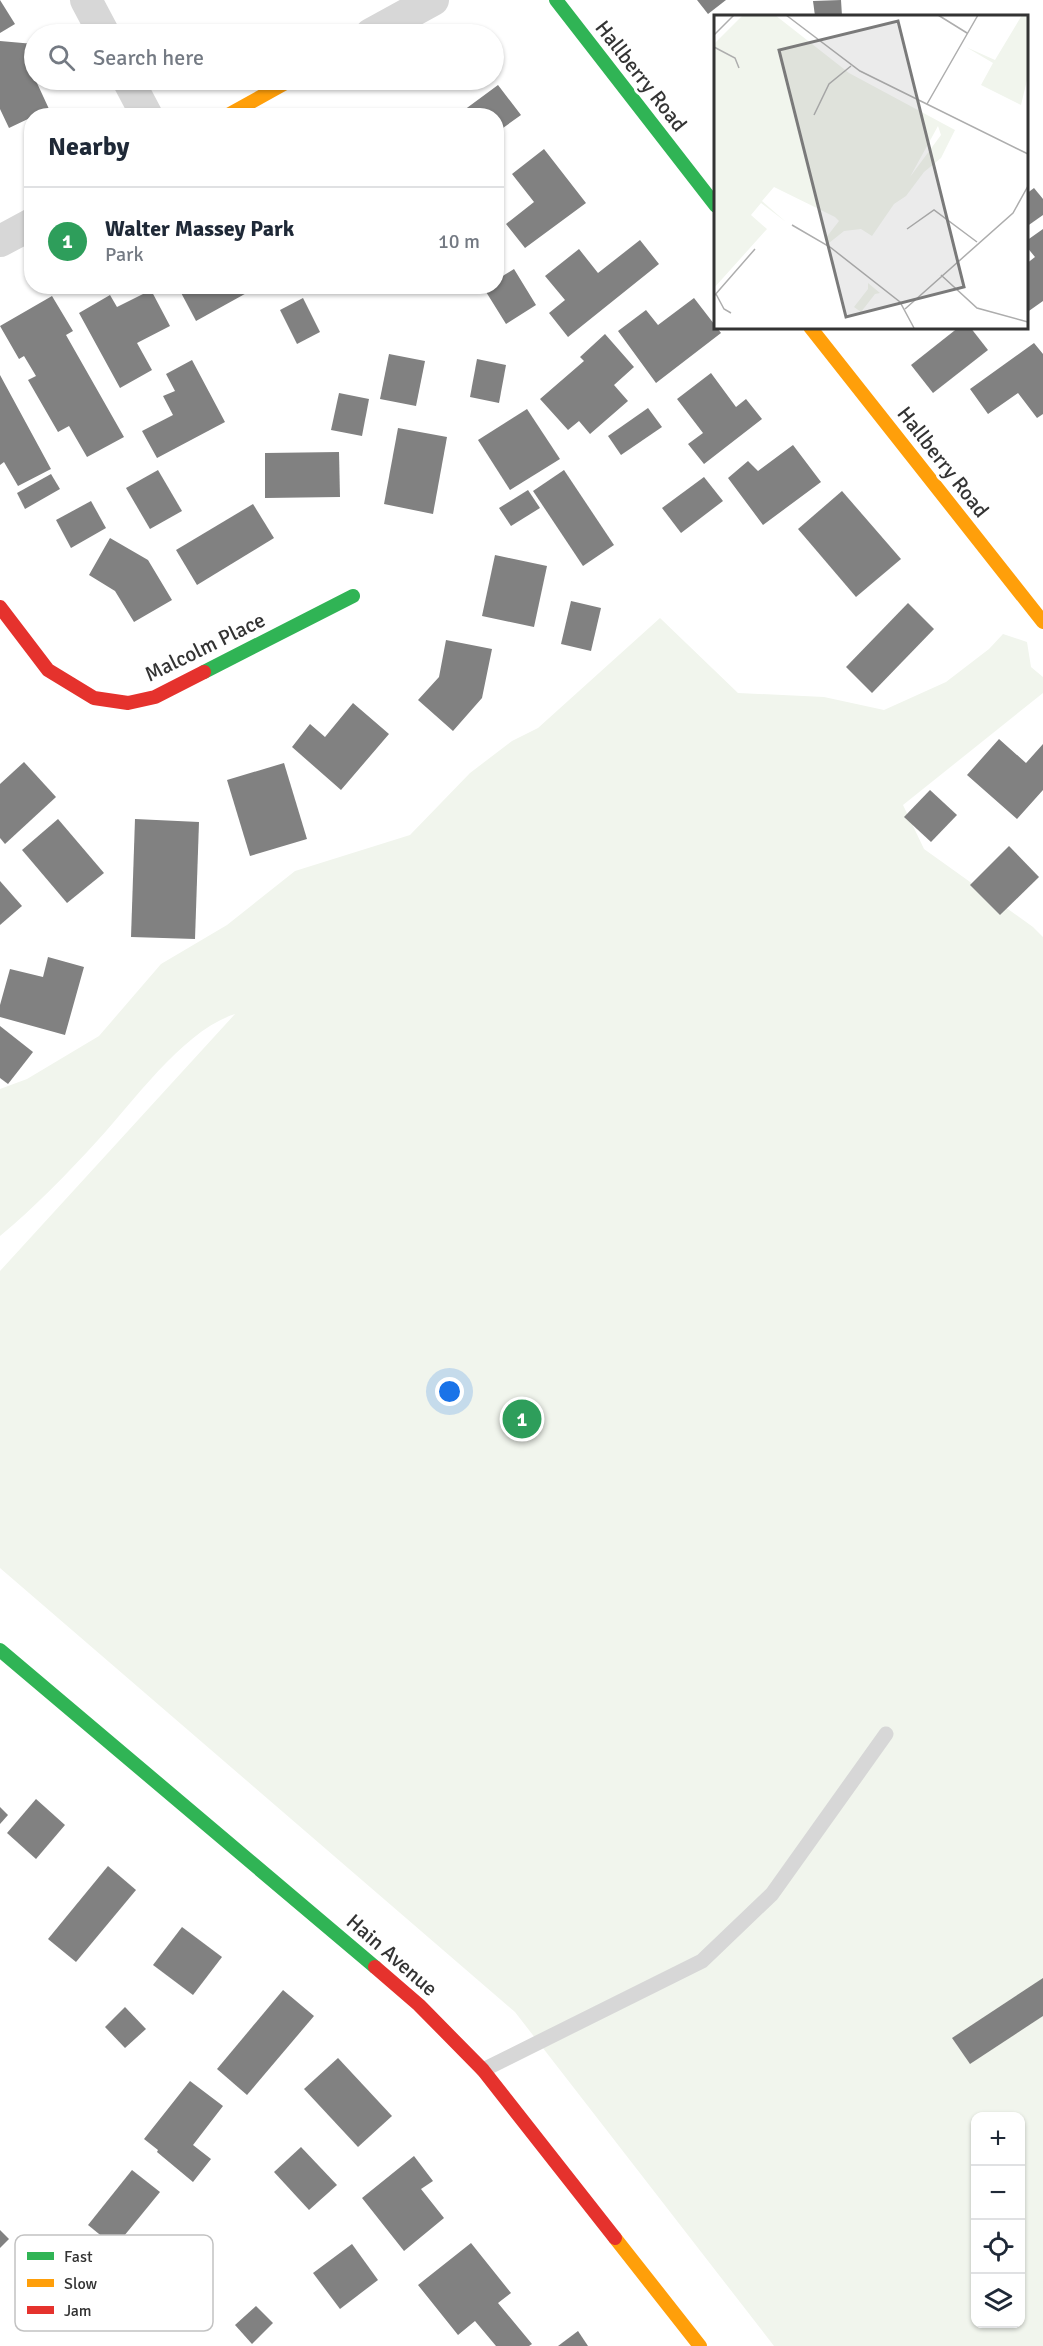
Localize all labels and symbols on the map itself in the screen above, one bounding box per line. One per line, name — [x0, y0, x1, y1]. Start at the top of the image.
street label: Hallberry Road — [590, 15, 692, 137]
inset map — [714, 15, 1028, 328]
street label: Hallberry Road — [892, 401, 994, 523]
street label: Malcolm Place — [141, 607, 269, 687]
your location — [435, 1377, 464, 1406]
pin: 1 — [502, 1396, 542, 1442]
street label: Hain Avenue — [341, 1908, 443, 2002]
legend — [15, 2235, 213, 2331]
text: Fast — [64, 2247, 93, 2267]
text: Slow — [64, 2274, 98, 2294]
text: Jam — [64, 2301, 92, 2321]

